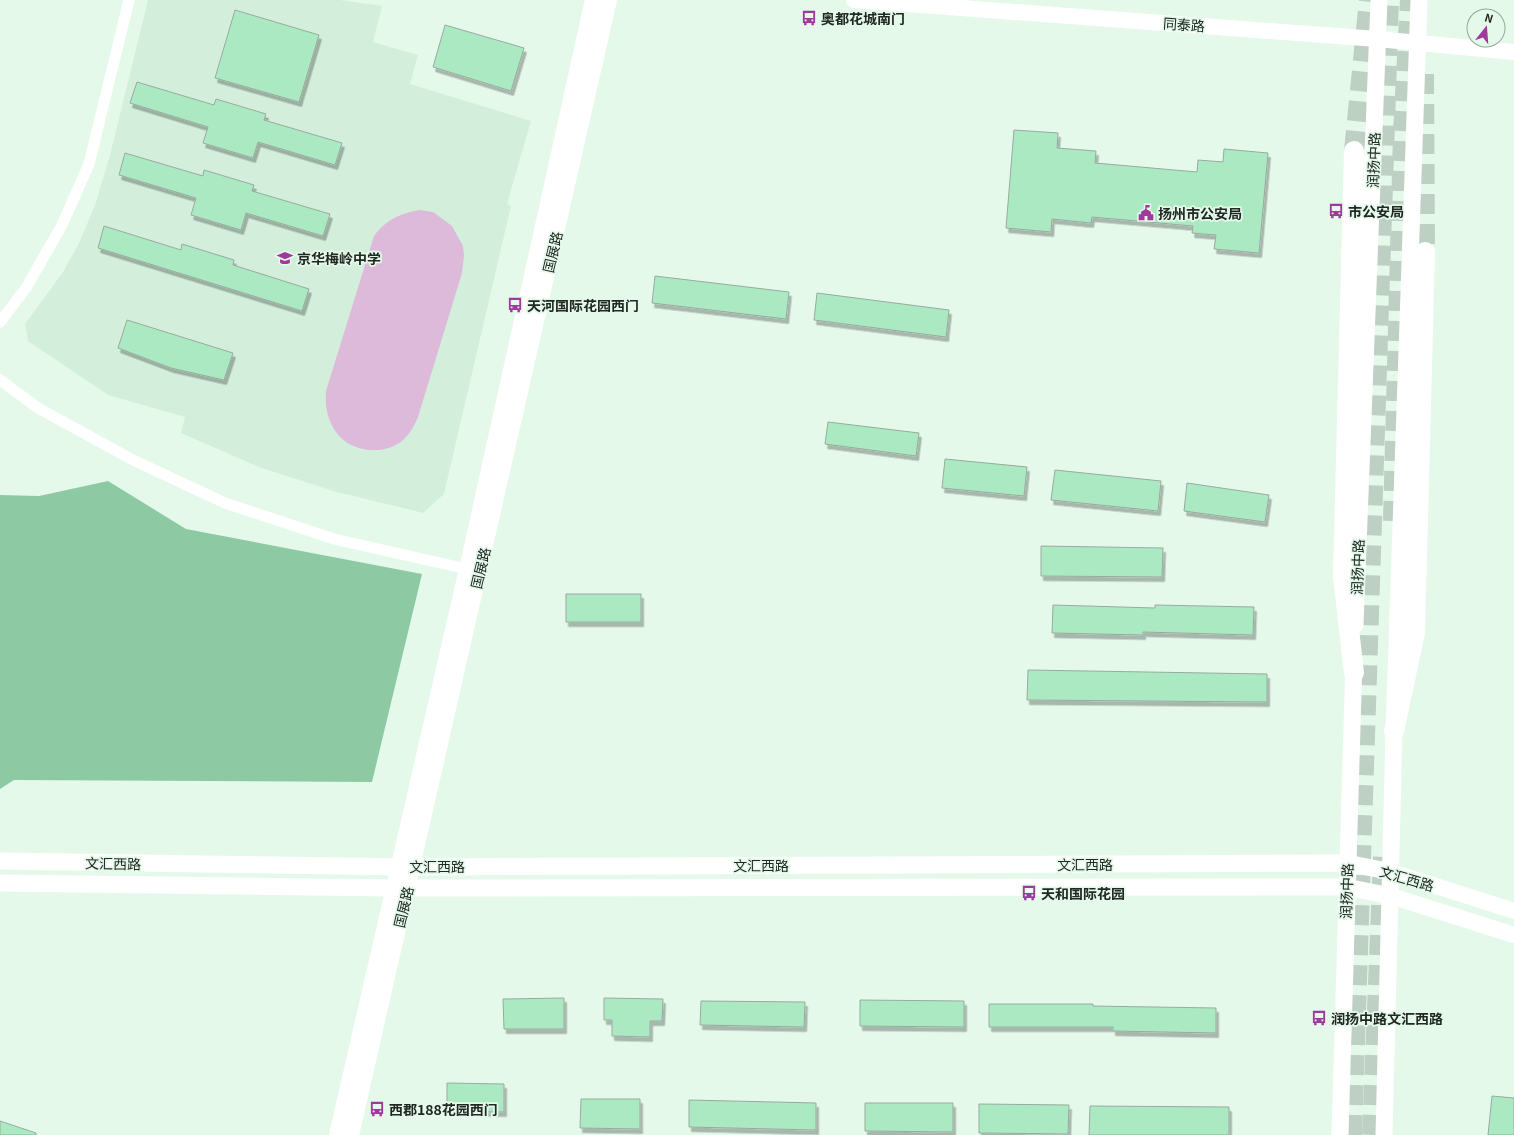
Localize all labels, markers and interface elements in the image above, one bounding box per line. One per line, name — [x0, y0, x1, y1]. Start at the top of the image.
place label: 奥都花城南门 — [821, 8, 905, 28]
north arrow — [1466, 8, 1506, 48]
bus stop icon: 奥都花城南门 — [800, 9, 818, 27]
text: N — [1483, 9, 1495, 26]
street label: 同泰路 — [1162, 13, 1206, 35]
street label: 润扬中路 — [1362, 132, 1384, 188]
place label: 市公安局 — [1348, 201, 1404, 221]
bus stop icon: 市公安局 — [1327, 202, 1345, 220]
place label: 扬州市公安局 — [1158, 203, 1242, 223]
public building icon: 扬州市公安局 — [1137, 204, 1155, 222]
street label: 国展路 — [538, 229, 566, 275]
place label: 京华梅岭中学 — [297, 248, 381, 268]
school or university icon: 京华梅岭中学 — [276, 249, 294, 267]
place label: 天河国际花园西门 — [527, 295, 639, 315]
bus stop icon: 天河国际花园西门 — [506, 296, 524, 314]
street label: 润扬中路 — [1346, 539, 1368, 595]
street label: 国展路 — [466, 545, 494, 591]
street label: 文汇西路 — [85, 853, 141, 873]
street label: 文汇西路 — [1057, 854, 1113, 874]
street label: 文汇西路 — [733, 855, 789, 875]
street label: 文汇西路 — [409, 856, 465, 876]
street label: 文汇西路 — [1377, 861, 1437, 895]
street label: 润扬中路 — [1335, 863, 1357, 919]
place label: 天和国际花园 — [1041, 883, 1125, 903]
street label: 国展路 — [389, 884, 417, 930]
bus stop icon: 天和国际花园 — [1020, 884, 1038, 902]
place label: 润扬中路文汇西路 — [1331, 1008, 1443, 1028]
bus stop icon: 润扬中路文汇西路 — [1310, 1009, 1328, 1027]
place label: 西郡188花园西门 — [389, 1099, 498, 1119]
bus stop icon: 西郡188花园西门 — [368, 1100, 386, 1118]

